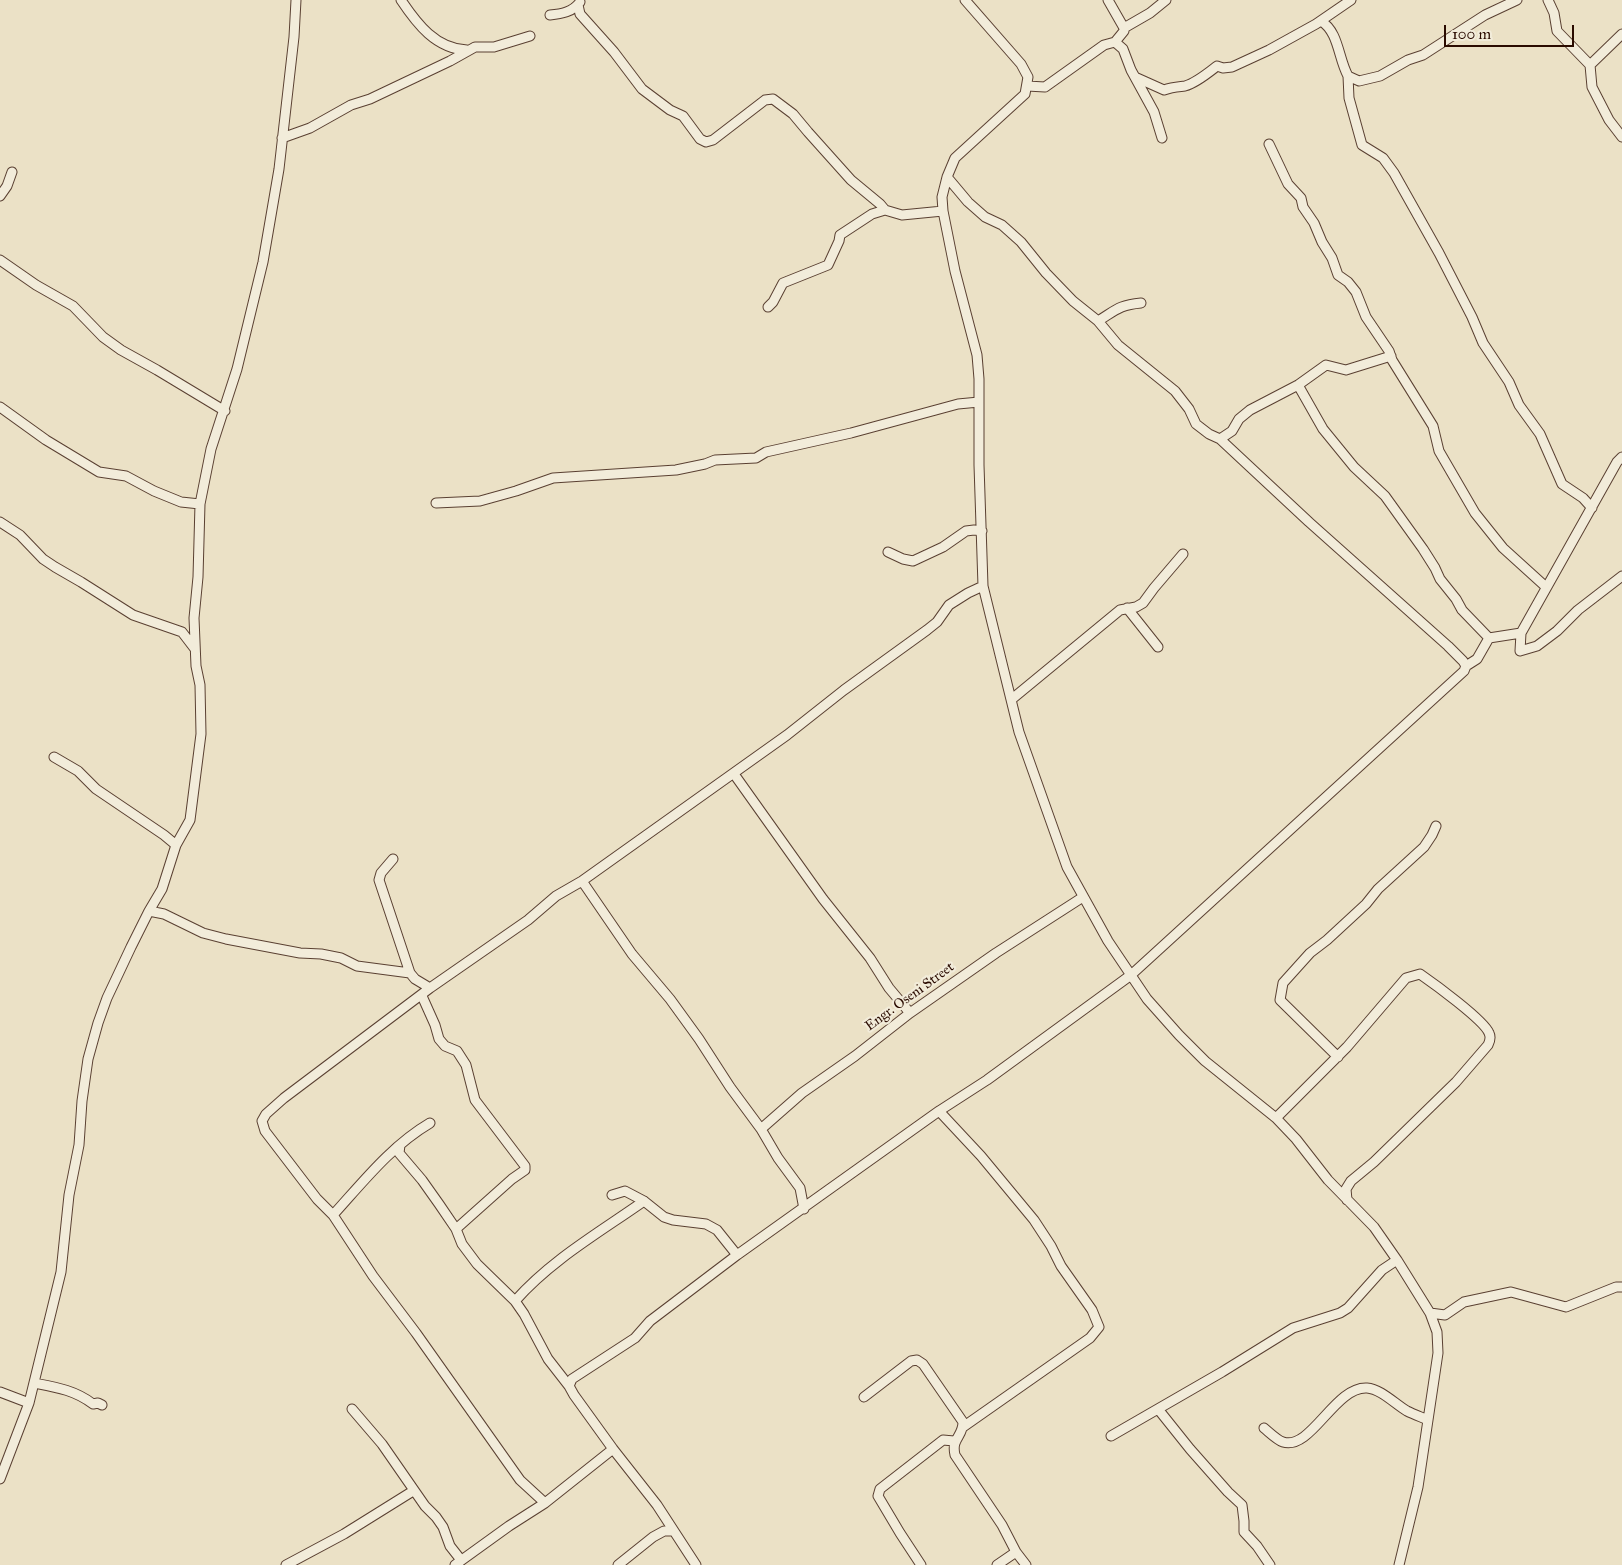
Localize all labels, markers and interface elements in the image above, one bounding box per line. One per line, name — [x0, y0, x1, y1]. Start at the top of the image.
scale bar — [1447, 15, 1577, 47]
text: 100 m — [1452, 25, 1491, 43]
street label: Engr. Oseni Street — [862, 959, 958, 1035]

